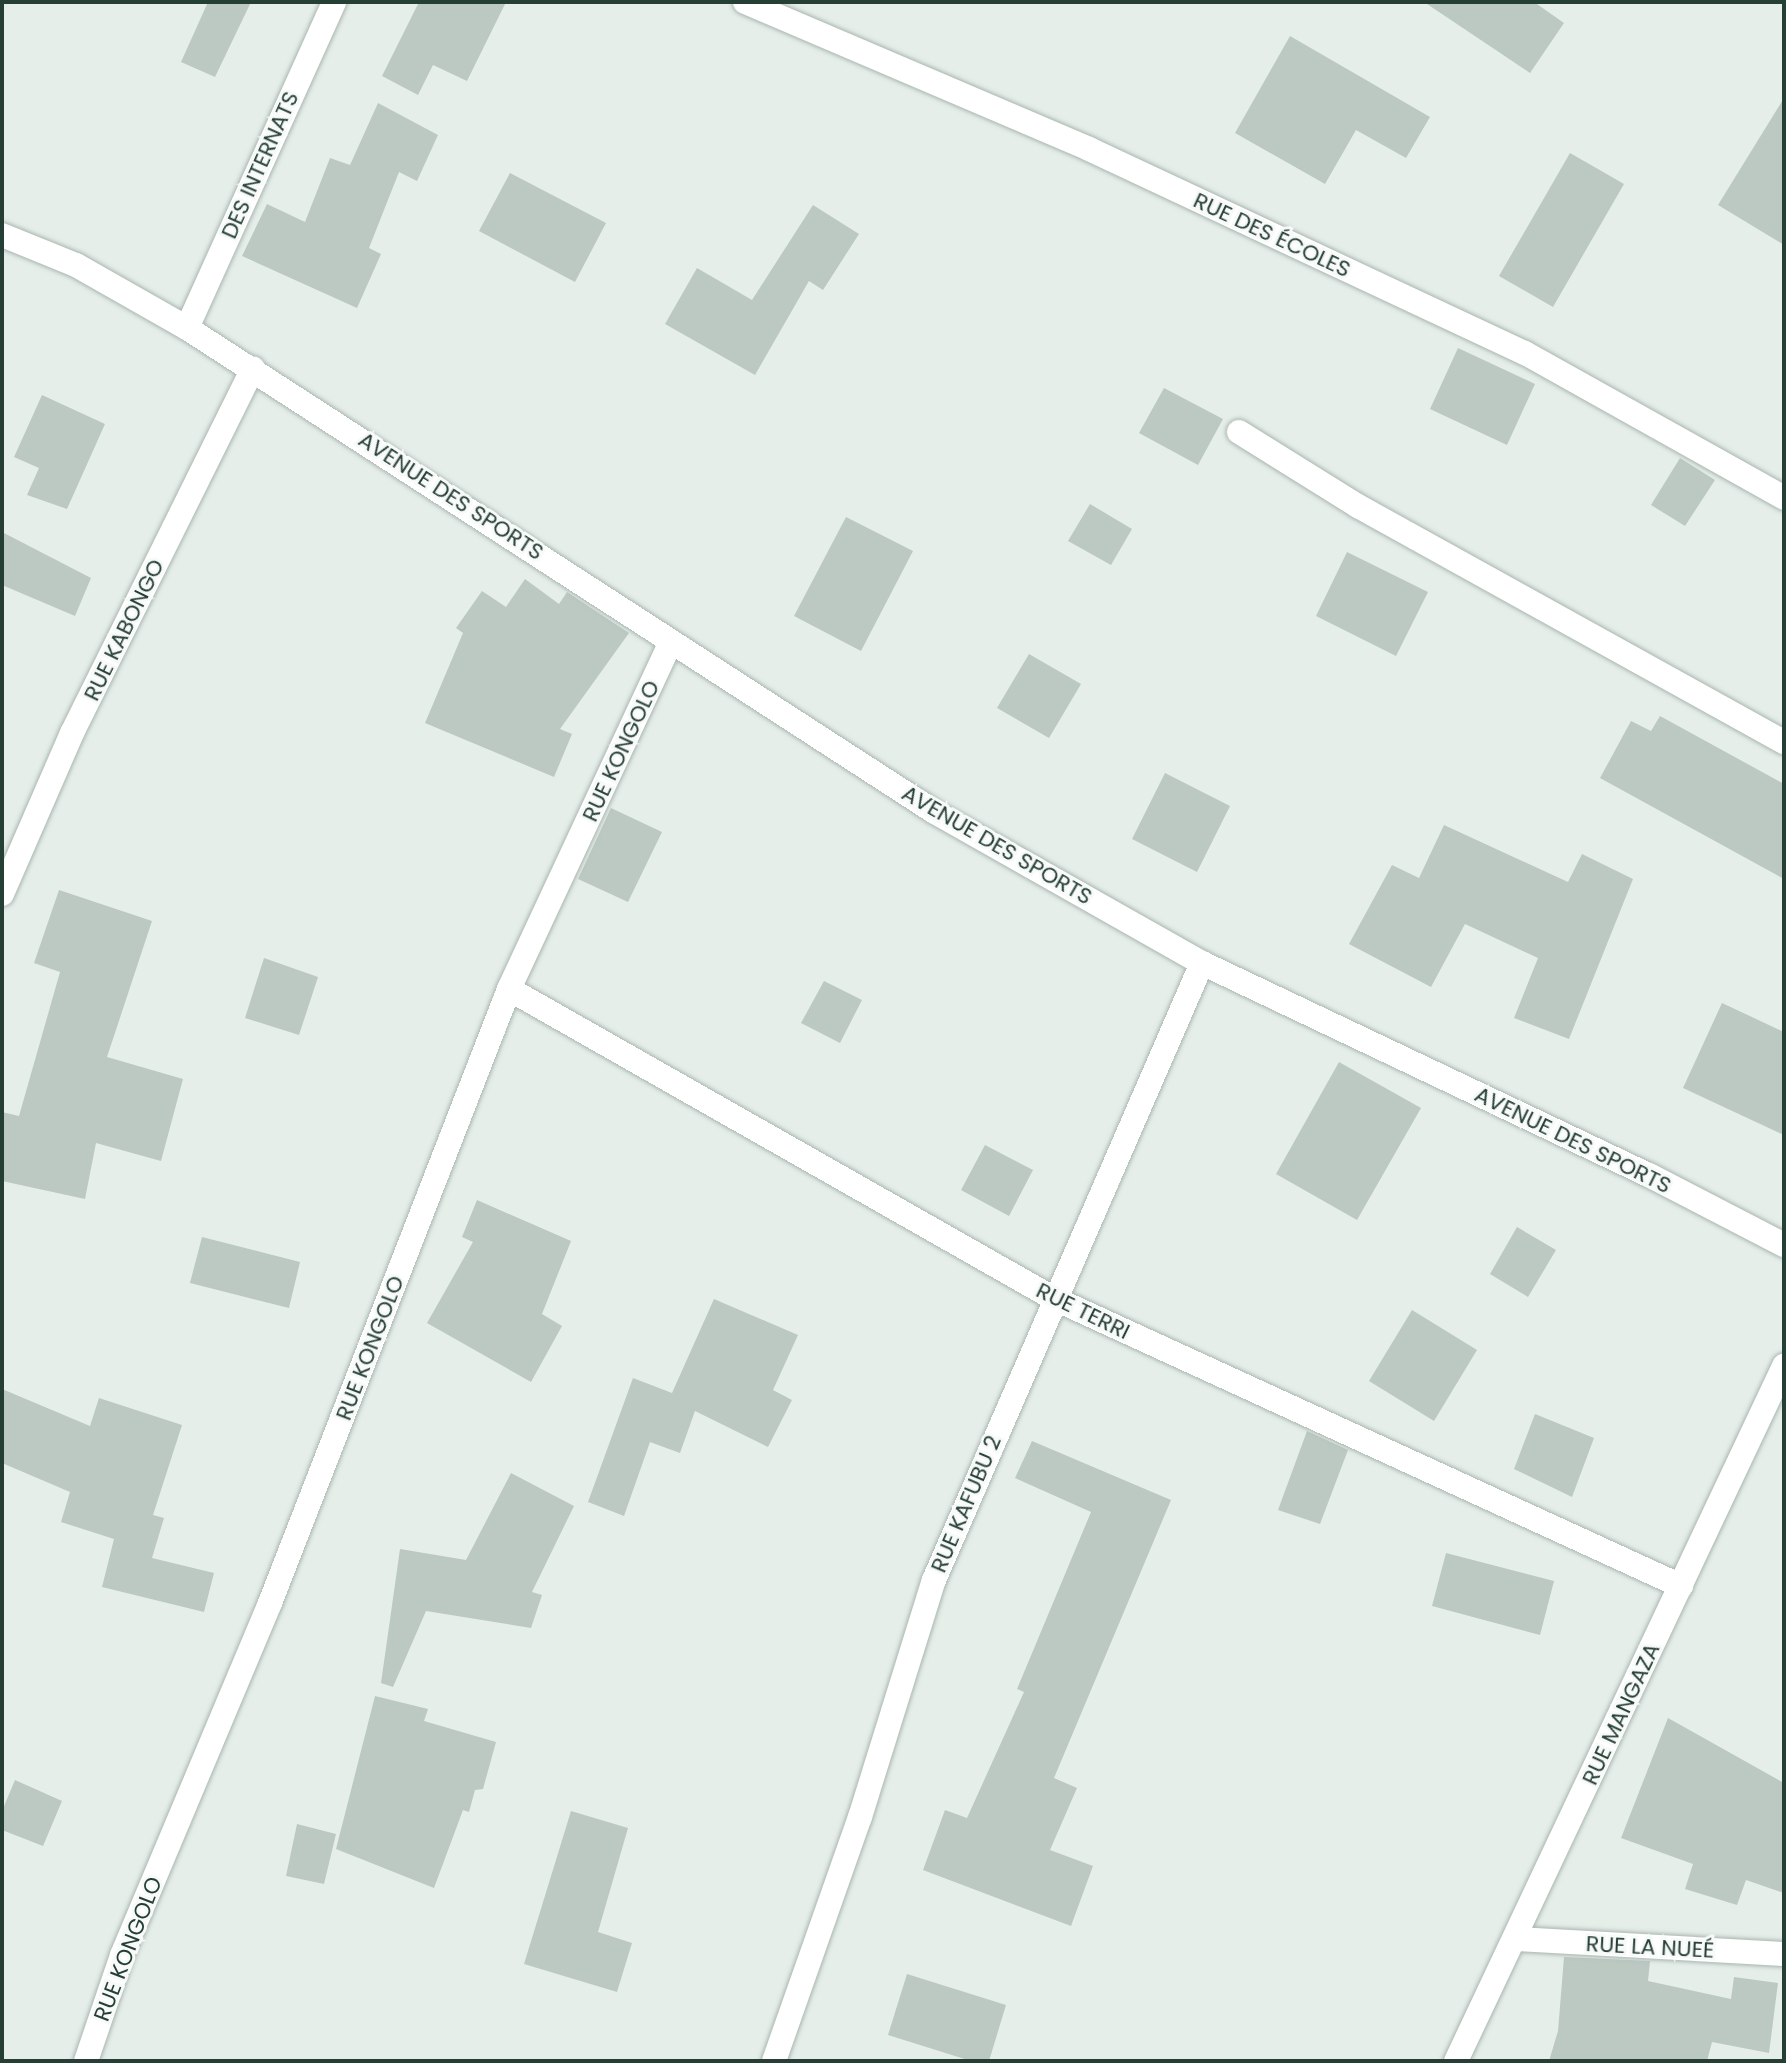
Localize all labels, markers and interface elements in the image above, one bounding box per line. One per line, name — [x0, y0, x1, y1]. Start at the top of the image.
street label: DES INTERNATS — [216, 87, 304, 243]
street label: RUE DES ÉCOLES — [1189, 187, 1355, 283]
street label: AVENUE DES SPORTS — [354, 426, 548, 566]
street label: RUE KABONGO — [78, 555, 170, 705]
street label: RUE KONGOLO — [577, 676, 665, 826]
street label: AVENUE DES SPORTS — [897, 780, 1097, 910]
street label: AVENUE DES SPORTS — [1470, 1081, 1676, 1199]
street label: RUE KONGOLO — [330, 1272, 410, 1424]
street label: RUE TERRI — [1032, 1277, 1134, 1345]
street label: RUE KAFUBU 2 — [925, 1432, 1007, 1576]
street label: RUE MANGAZA — [1577, 1639, 1665, 1789]
street label: RUE KONGOLO — [88, 1873, 168, 2025]
street label: RUE LA NUEÉ — [1585, 1930, 1715, 1964]

